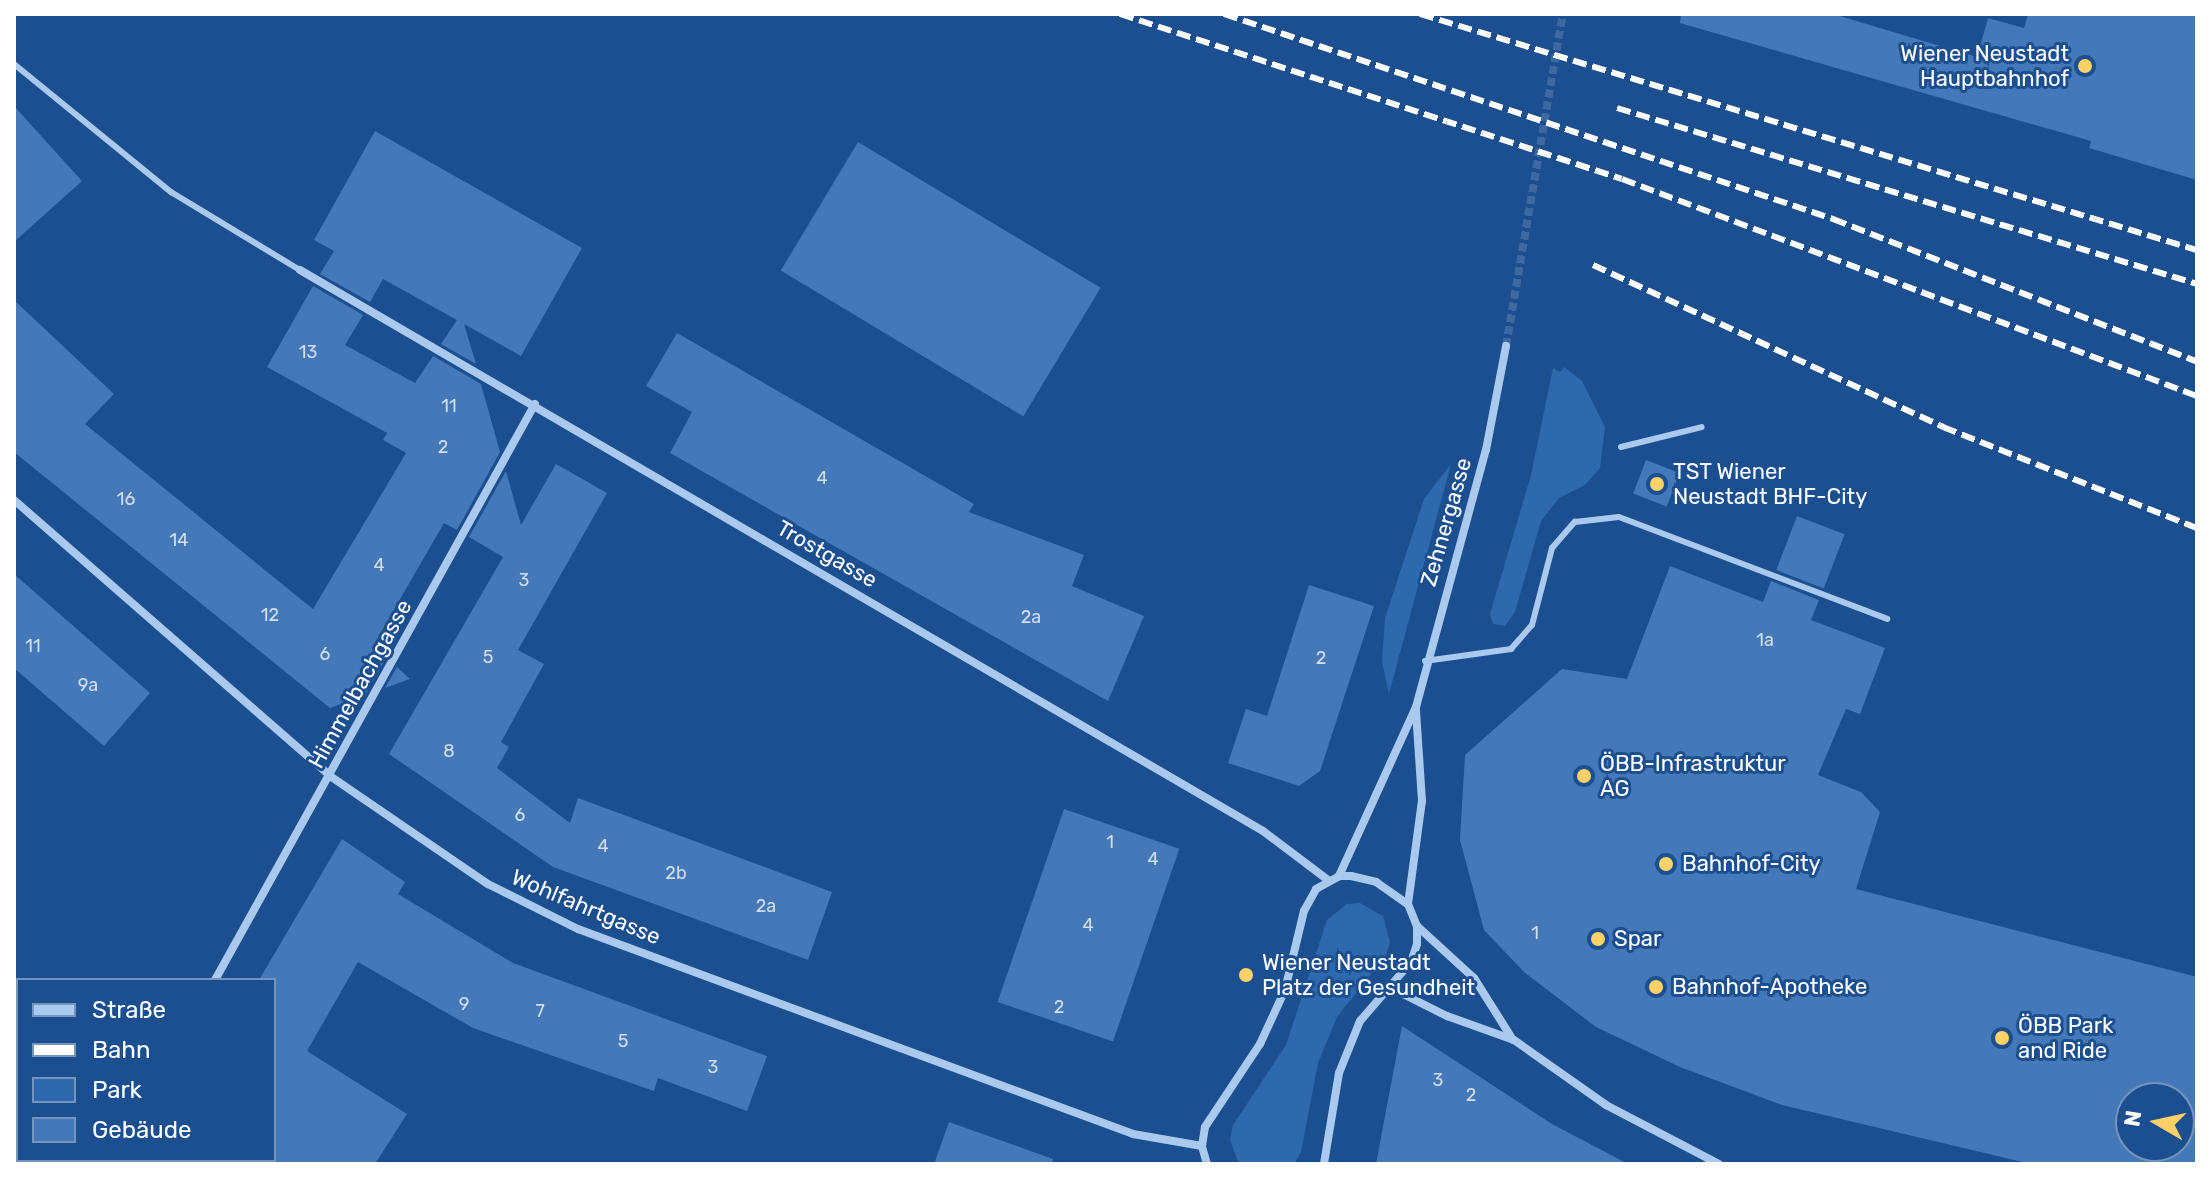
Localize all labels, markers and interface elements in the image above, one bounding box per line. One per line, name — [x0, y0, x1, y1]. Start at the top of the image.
place label: Wiener Neustadt Hauptbahnhof — [1900, 40, 2069, 92]
marker: Wiener Neustadt Hauptbahnhof — [2076, 57, 2094, 75]
house number: 13 — [299, 341, 317, 363]
house number: 11 — [441, 395, 457, 417]
house number: 2 — [438, 436, 448, 458]
street label: Zehnergasse — [1415, 455, 1477, 589]
place label: TST Wiener Neustadt BHF-City — [1673, 458, 1867, 510]
house number: 4 — [816, 467, 828, 489]
marker: TST Wiener Neustadt BHF-City — [1648, 475, 1666, 493]
house number: 16 — [117, 488, 135, 510]
street label: Trostgasse — [772, 515, 882, 593]
house number: 14 — [170, 529, 188, 551]
house number: 4 — [373, 554, 385, 576]
house number: 3 — [519, 569, 529, 591]
street label: Himmelbachgasse — [303, 595, 417, 773]
house number: 12 — [261, 604, 279, 626]
house number: 2a — [1021, 606, 1041, 628]
house number: 1a — [1756, 629, 1774, 651]
house number: 11 — [25, 635, 41, 657]
house number: 6 — [320, 643, 330, 665]
house number: 5 — [483, 646, 493, 668]
house number: 2 — [1316, 647, 1326, 669]
house number: 9a — [78, 674, 98, 696]
house number: 8 — [443, 740, 455, 762]
place label: ÖBB-Infrastruktur AG — [1600, 750, 1786, 802]
marker: ÖBB-Infrastruktur AG — [1575, 767, 1593, 785]
house number: 6 — [515, 804, 525, 826]
house number: 1 — [1106, 831, 1114, 853]
house number: 4 — [597, 835, 609, 857]
house number: 4 — [1147, 848, 1159, 870]
place label: Bahnhof-City — [1682, 851, 1821, 877]
marker: Bahnhof-City — [1657, 855, 1675, 873]
house number: 2b — [665, 862, 687, 884]
street label: Wohlfahrtgasse — [507, 864, 665, 950]
house number: 2a — [756, 895, 776, 917]
house number: 4 — [1082, 914, 1094, 936]
house number: 1 — [1531, 922, 1539, 944]
place label: Spar — [1614, 926, 1661, 952]
marker: Spar — [1589, 930, 1607, 948]
place label: Wiener Neustadt Platz der Gesundheit — [1262, 949, 1476, 1000]
marker: Wiener Neustadt Platz der Gesundheit — [1237, 966, 1255, 984]
place label: Bahnhof-Apotheke — [1672, 974, 1867, 1000]
legend — [16, 978, 276, 1162]
marker: Bahnhof-Apotheke — [1647, 978, 1665, 996]
house number: 9 — [459, 993, 469, 1015]
text: Straße — [92, 996, 166, 1024]
house number: 2 — [1054, 996, 1064, 1018]
house number: 7 — [535, 1000, 545, 1022]
place label: ÖBB Park and Ride — [2018, 1012, 2113, 1064]
marker: ÖBB Park and Ride — [1993, 1029, 2011, 1047]
house number: 5 — [618, 1030, 628, 1052]
text: Bahn — [92, 1036, 150, 1064]
house number: 3 — [708, 1056, 718, 1078]
house number: 3 — [1433, 1069, 1443, 1091]
text: Park — [92, 1076, 142, 1104]
north arrow — [2115, 1082, 2195, 1162]
house number: 2 — [1466, 1084, 1476, 1106]
text: N — [2118, 1109, 2147, 1128]
text: Gebäude — [92, 1116, 191, 1144]

